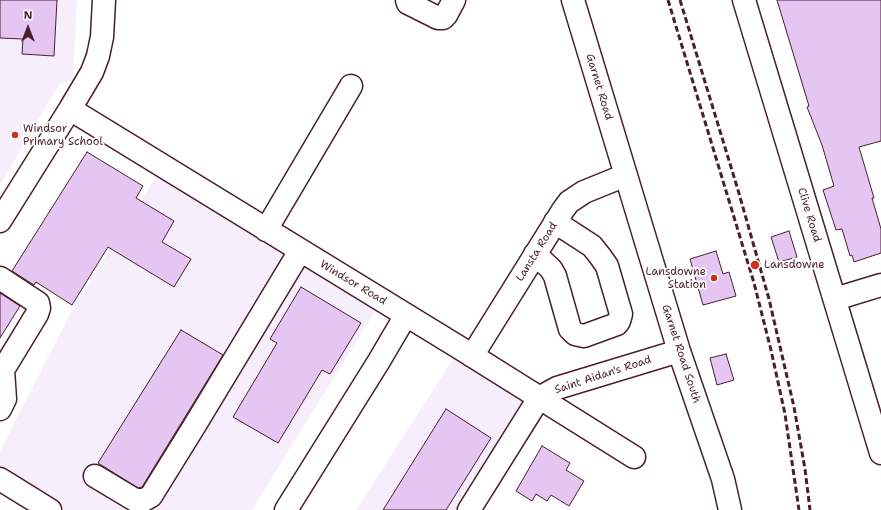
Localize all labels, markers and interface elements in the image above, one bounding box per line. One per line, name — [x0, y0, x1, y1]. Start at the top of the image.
north arrow — [8, 8, 48, 48]
text: N — [24, 8, 32, 23]
street label: Garnet Road — [583, 52, 615, 122]
place label: Windsor Primary School — [23, 122, 103, 148]
marker: Windsor Primary School — [10, 130, 20, 140]
street label: Clive Road — [794, 186, 824, 244]
street label: Lansta Road — [514, 220, 560, 284]
street label: Windsor Road — [317, 258, 389, 308]
place label: Lansdowne — [764, 258, 824, 272]
marker: Lansdowne — [749, 259, 761, 271]
place label: Lansdowne Station — [646, 265, 706, 291]
marker: Lansdowne Station — [709, 273, 719, 283]
street label: Garnet Road South — [659, 303, 703, 405]
street label: Saint Aidan's Road — [553, 353, 653, 397]

